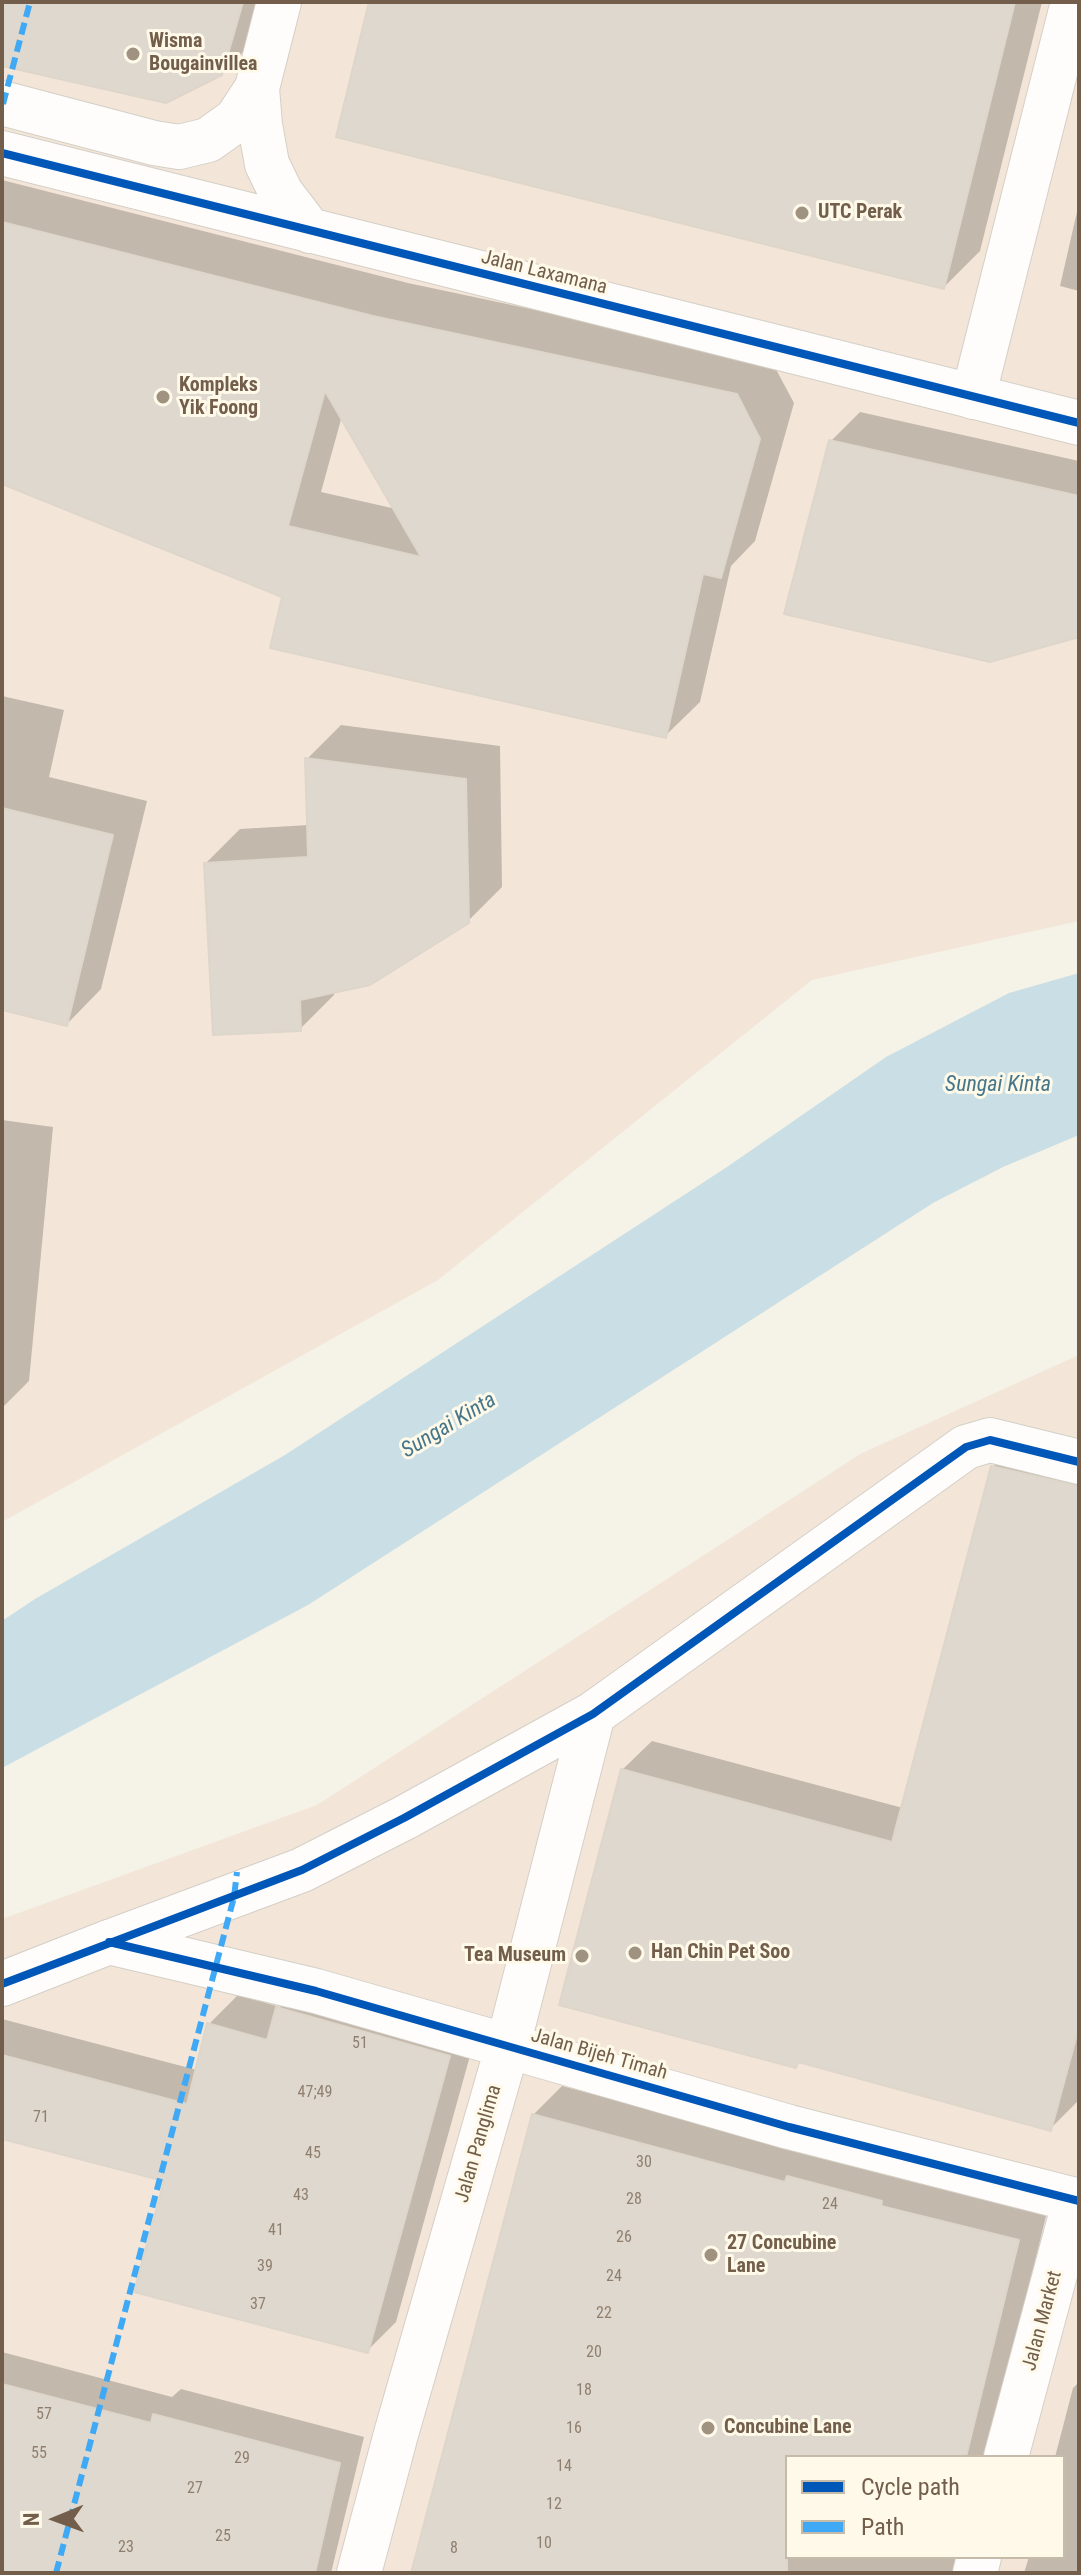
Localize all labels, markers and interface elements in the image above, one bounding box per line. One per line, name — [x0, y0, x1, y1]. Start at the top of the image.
place label: Wisma Bougainvillea — [149, 30, 257, 77]
marker: Wisma Bougainvillea — [124, 45, 142, 63]
place label: UTC Perak — [818, 201, 902, 225]
marker: UTC Perak — [793, 204, 811, 222]
street label: Jalan Laxamana — [478, 246, 610, 300]
place label: Kompleks Yik Foong — [179, 374, 258, 421]
marker: Kompleks Yik Foong — [154, 388, 172, 406]
water label: Sungai Kinta — [945, 1072, 1051, 1098]
water label: Sungai Kinta — [397, 1387, 501, 1465]
place label: Han Chin Pet Soo — [651, 1941, 790, 1965]
place label: Tea Museum — [464, 1944, 566, 1968]
marker: Han Chin Pet Soo — [626, 1944, 644, 1962]
marker: Tea Museum — [573, 1947, 591, 1965]
street label: Jalan Bijeh Timah — [528, 2024, 670, 2086]
house number: 51 — [352, 2034, 368, 2054]
street label: Jalan Panglima — [451, 2082, 507, 2206]
house number: 47;49 — [298, 2083, 332, 2103]
house number: 71 — [33, 2108, 49, 2128]
house number: 45 — [305, 2144, 321, 2164]
house number: 30 — [636, 2153, 652, 2173]
house number: 43 — [293, 2186, 309, 2206]
house number: 28 — [626, 2190, 642, 2210]
house number: 24 — [822, 2195, 838, 2215]
house number: 41 — [268, 2221, 284, 2241]
house number: 26 — [616, 2228, 632, 2248]
place label: 27 Concubine Lane — [727, 2232, 836, 2279]
marker: 27 Concubine Lane — [702, 2246, 720, 2264]
house number: 39 — [257, 2257, 273, 2277]
house number: 24 — [606, 2267, 622, 2287]
street label: Jalan Market — [1018, 2268, 1068, 2374]
house number: 37 — [250, 2295, 266, 2315]
house number: 22 — [596, 2304, 612, 2324]
house number: 20 — [586, 2343, 602, 2363]
house number: 18 — [576, 2381, 592, 2401]
house number: 57 — [36, 2405, 52, 2425]
place label: Concubine Lane — [724, 2416, 852, 2440]
house number: 16 — [566, 2419, 582, 2439]
marker: Concubine Lane — [699, 2419, 717, 2437]
house number: 55 — [31, 2444, 47, 2464]
house number: 29 — [234, 2449, 250, 2469]
legend — [785, 2455, 1065, 2559]
house number: 14 — [556, 2457, 572, 2477]
text: Cycle path — [861, 2473, 960, 2501]
north arrow — [16, 2479, 96, 2559]
house number: 27 — [187, 2479, 203, 2499]
house number: 12 — [546, 2495, 562, 2515]
text: N — [19, 2512, 44, 2526]
text: Path — [861, 2513, 904, 2541]
house number: 25 — [215, 2527, 231, 2547]
house number: 10 — [536, 2534, 552, 2554]
house number: 23 — [118, 2538, 134, 2558]
house number: 8 — [450, 2539, 458, 2559]

